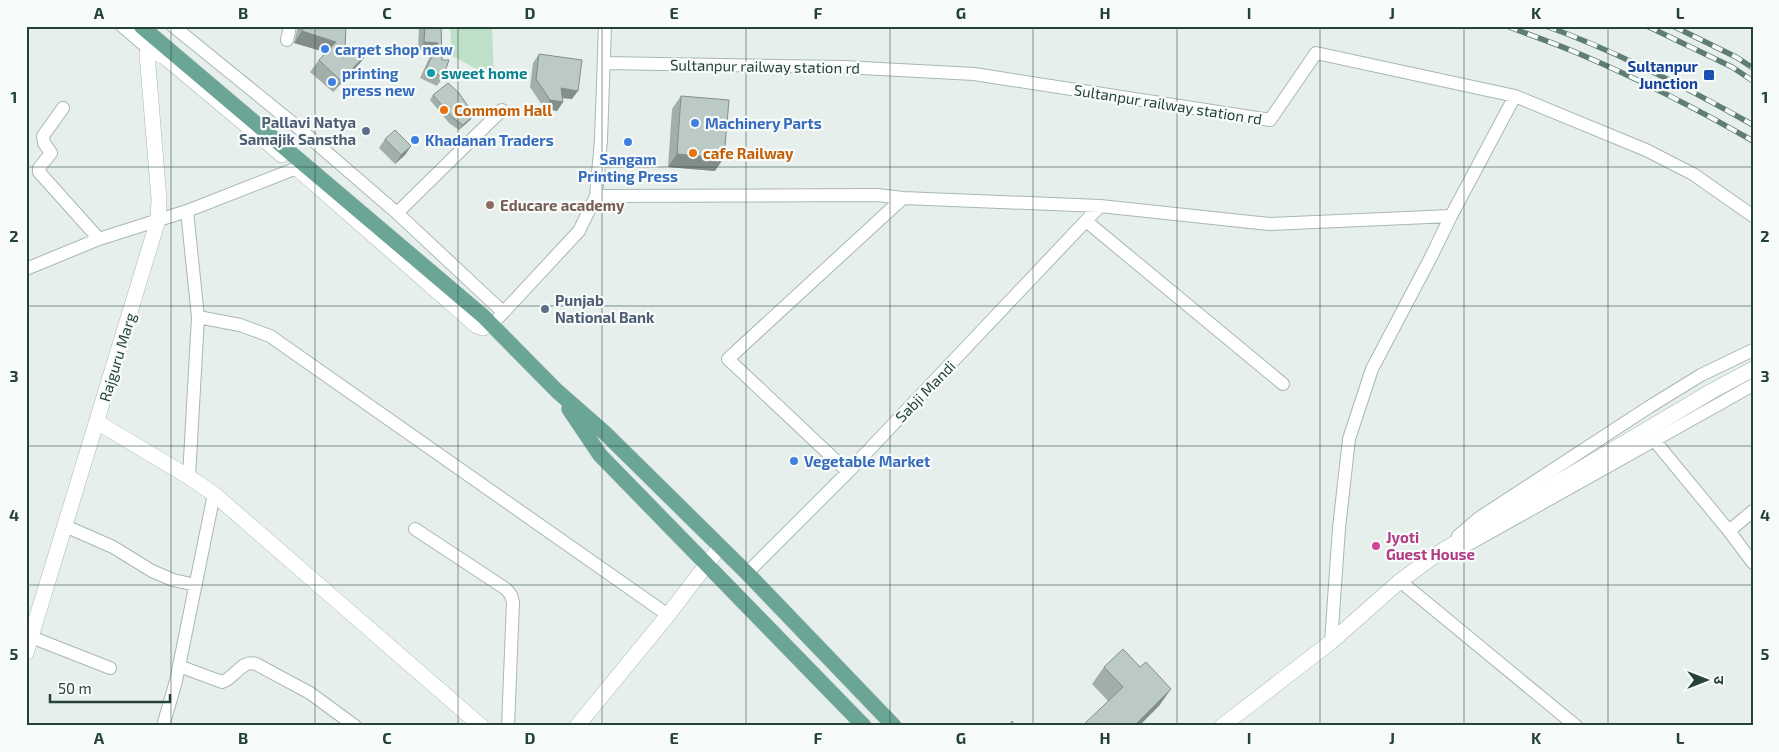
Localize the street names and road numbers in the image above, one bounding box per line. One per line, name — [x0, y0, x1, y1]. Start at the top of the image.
street label: Sultanpur railway station rd — [670, 55, 860, 77]
street label: Sultanpur railway station rd — [1073, 80, 1263, 128]
street label: Rajguru Marg — [95, 310, 140, 404]
street label: Sabji Mandi — [891, 357, 959, 426]

